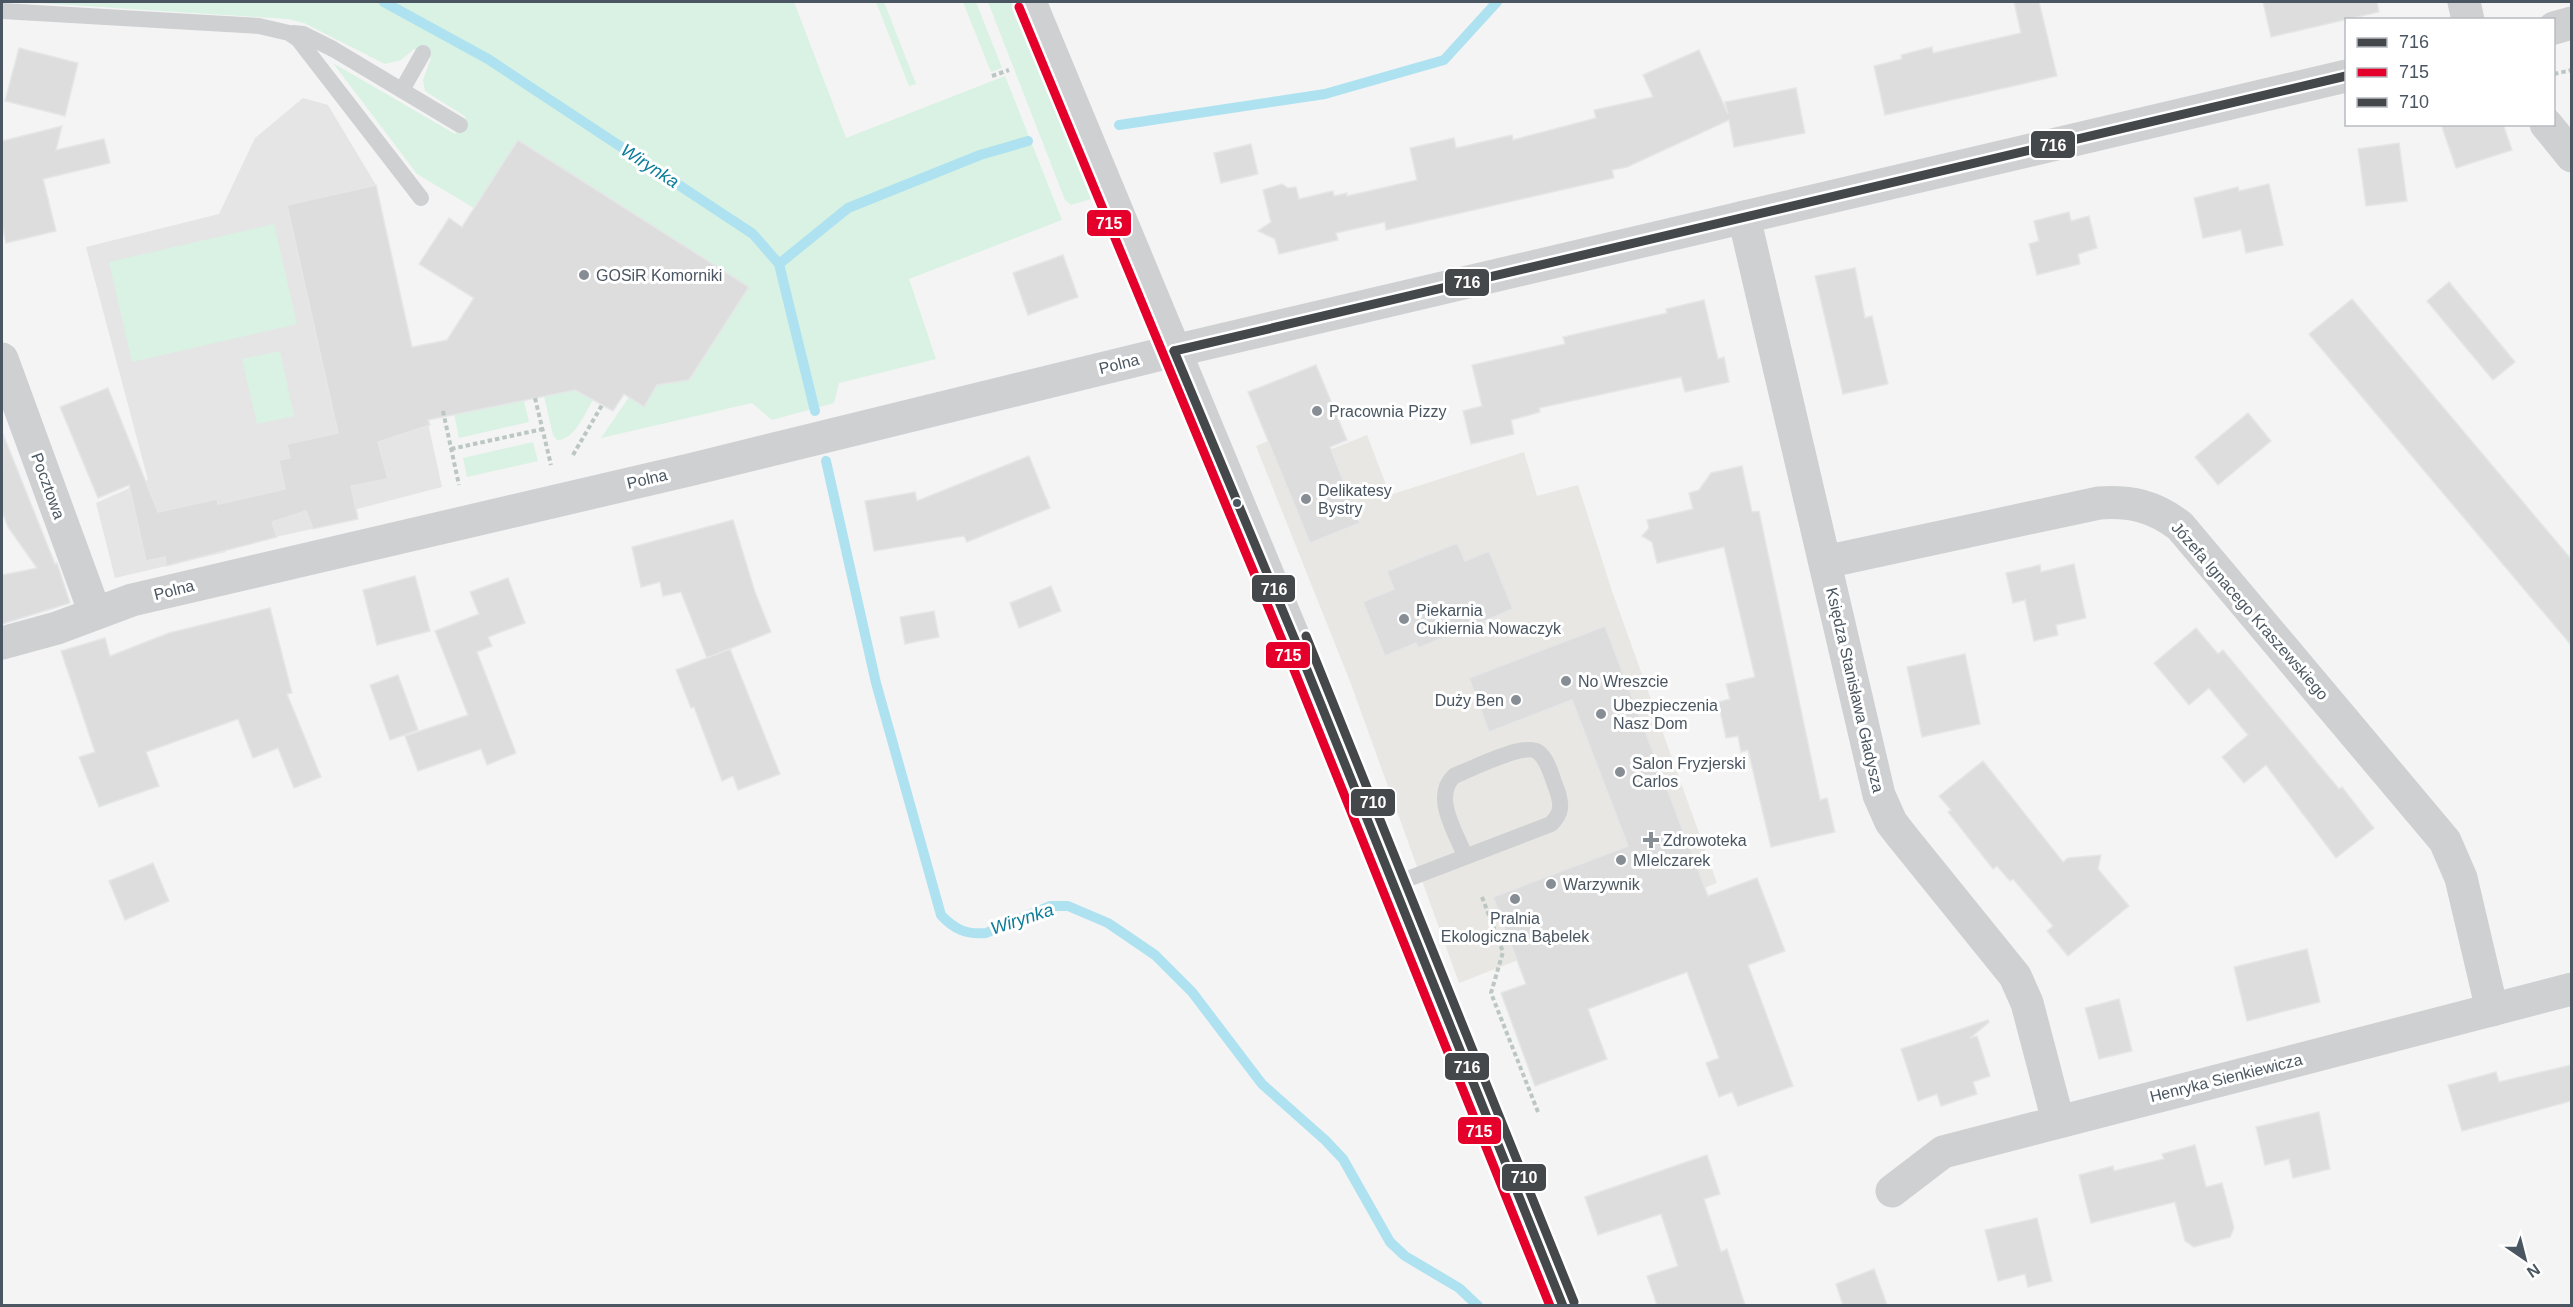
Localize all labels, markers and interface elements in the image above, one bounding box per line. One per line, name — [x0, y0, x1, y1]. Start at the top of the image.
legend — [2345, 18, 2555, 126]
text: 716 — [2399, 32, 2429, 52]
text: 715 — [2399, 62, 2429, 82]
text: 710 — [2399, 92, 2429, 112]
line badge: 716 — [2030, 130, 2076, 159]
text: 716 — [2040, 137, 2066, 154]
water label: Wirynka — [617, 140, 683, 192]
line badge: 715 — [1086, 209, 1132, 237]
text: 715 — [1096, 215, 1122, 232]
place label: GOSiR Komorniki — [596, 267, 722, 284]
marker: GOSiR Komorniki — [577, 268, 591, 282]
line badge: 716 — [1444, 268, 1490, 297]
text: 716 — [1454, 274, 1480, 291]
street label: Polna — [1097, 351, 1141, 377]
place label: Pracownia Pizzy — [1329, 403, 1446, 420]
marker: Pracownia Pizzy — [1310, 404, 1324, 418]
street label: Pocztowa — [28, 450, 68, 522]
street label: Polna — [625, 466, 669, 492]
place label: Delikatesy Bystry — [1318, 482, 1392, 517]
marker: Delikatesy Bystry — [1299, 492, 1313, 506]
unlabelled marker — [1231, 497, 1243, 509]
street label: Józefa Ignacego Kraszewskiego — [2168, 519, 2332, 703]
line badge: 716 — [1251, 574, 1296, 603]
street label: Polna — [152, 577, 196, 603]
text: 716 — [1261, 581, 1287, 598]
street label: Księdza Stanisława Gładysza — [1823, 586, 1887, 794]
place label: Piekarnia Cukiernia Nowaczyk — [1416, 602, 1562, 637]
marker: Piekarnia Cukiernia Nowaczyk — [1397, 612, 1411, 626]
line badge: 715 — [1265, 641, 1311, 669]
text: 715 — [1275, 647, 1301, 664]
place label: No Wreszcie — [1578, 673, 1668, 690]
marker: No Wreszcie — [1559, 674, 1573, 688]
place label: Duży Ben — [1435, 692, 1504, 709]
marker: Duży Ben — [1509, 693, 1523, 707]
place label: Ubezpieczenia Nasz Dom — [1613, 697, 1718, 732]
marker: Ubezpieczenia Nasz Dom — [1594, 707, 1608, 721]
place label: Salon Fryzjerski Carlos — [1632, 755, 1746, 790]
marker: Salon Fryzjerski Carlos — [1613, 765, 1627, 779]
line badge: 710 — [1350, 788, 1396, 817]
text: 710 — [1360, 794, 1386, 811]
place label: Zdrowoteka — [1663, 832, 1747, 849]
marker: Zdrowoteka — [1644, 833, 1658, 847]
place label: MIelczarek — [1633, 852, 1711, 869]
marker: MIelczarek — [1614, 853, 1628, 867]
place label: Warzywnik — [1563, 876, 1641, 893]
marker: Warzywnik — [1544, 877, 1558, 891]
marker: Pralnia Ekologiczna Bąbelek — [1508, 892, 1522, 906]
water label: Wirynka — [988, 899, 1056, 939]
place label: Pralnia Ekologiczna Bąbelek — [1441, 910, 1590, 945]
street label: Henryka Sienkiewicza — [2148, 1051, 2304, 1105]
line badge: 716 — [1444, 1052, 1490, 1081]
text: 716 — [1454, 1059, 1480, 1076]
line badge: 715 — [1457, 1116, 1502, 1145]
text: 715 — [1466, 1123, 1492, 1140]
line badge: 710 — [1501, 1163, 1547, 1192]
text: 710 — [1511, 1169, 1537, 1186]
north arrow — [2495, 1229, 2555, 1289]
text: N — [2524, 1261, 2543, 1281]

